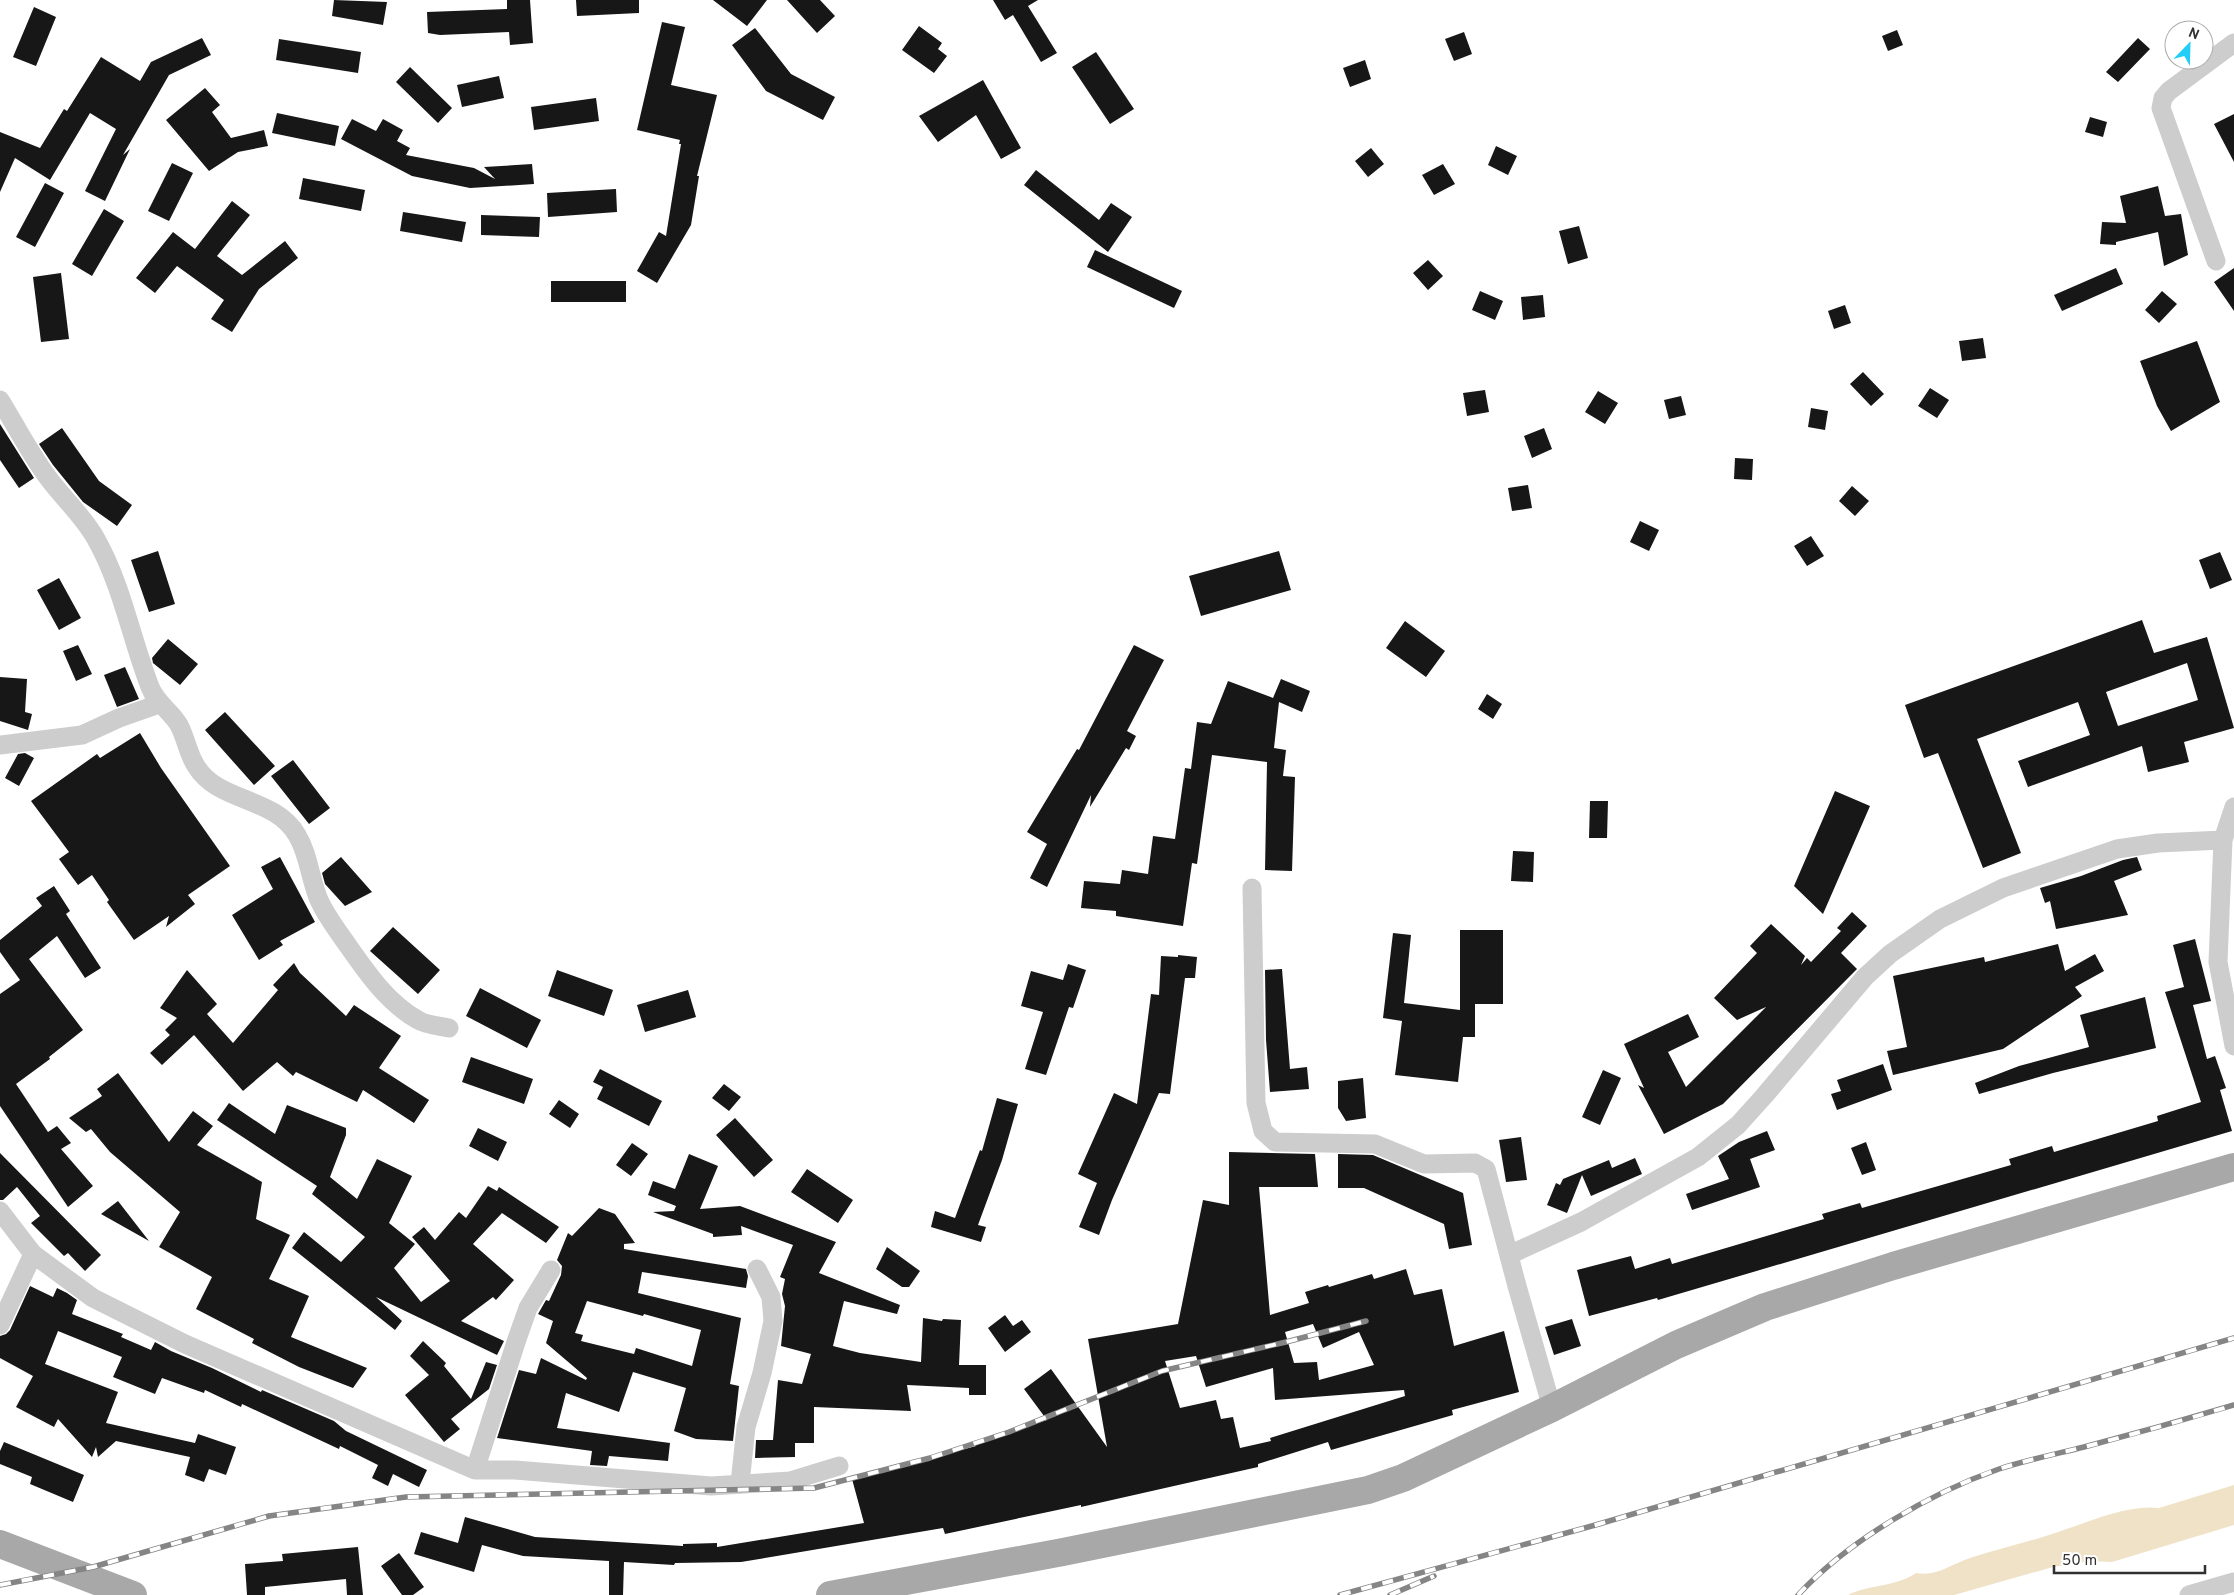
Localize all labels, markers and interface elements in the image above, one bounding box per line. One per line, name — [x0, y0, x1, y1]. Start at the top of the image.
north arrow — [2164, 20, 2214, 70]
text: N — [2186, 25, 2201, 44]
scale bar — [2054, 1542, 2205, 1574]
text: 50 m — [2062, 1552, 2097, 1571]

